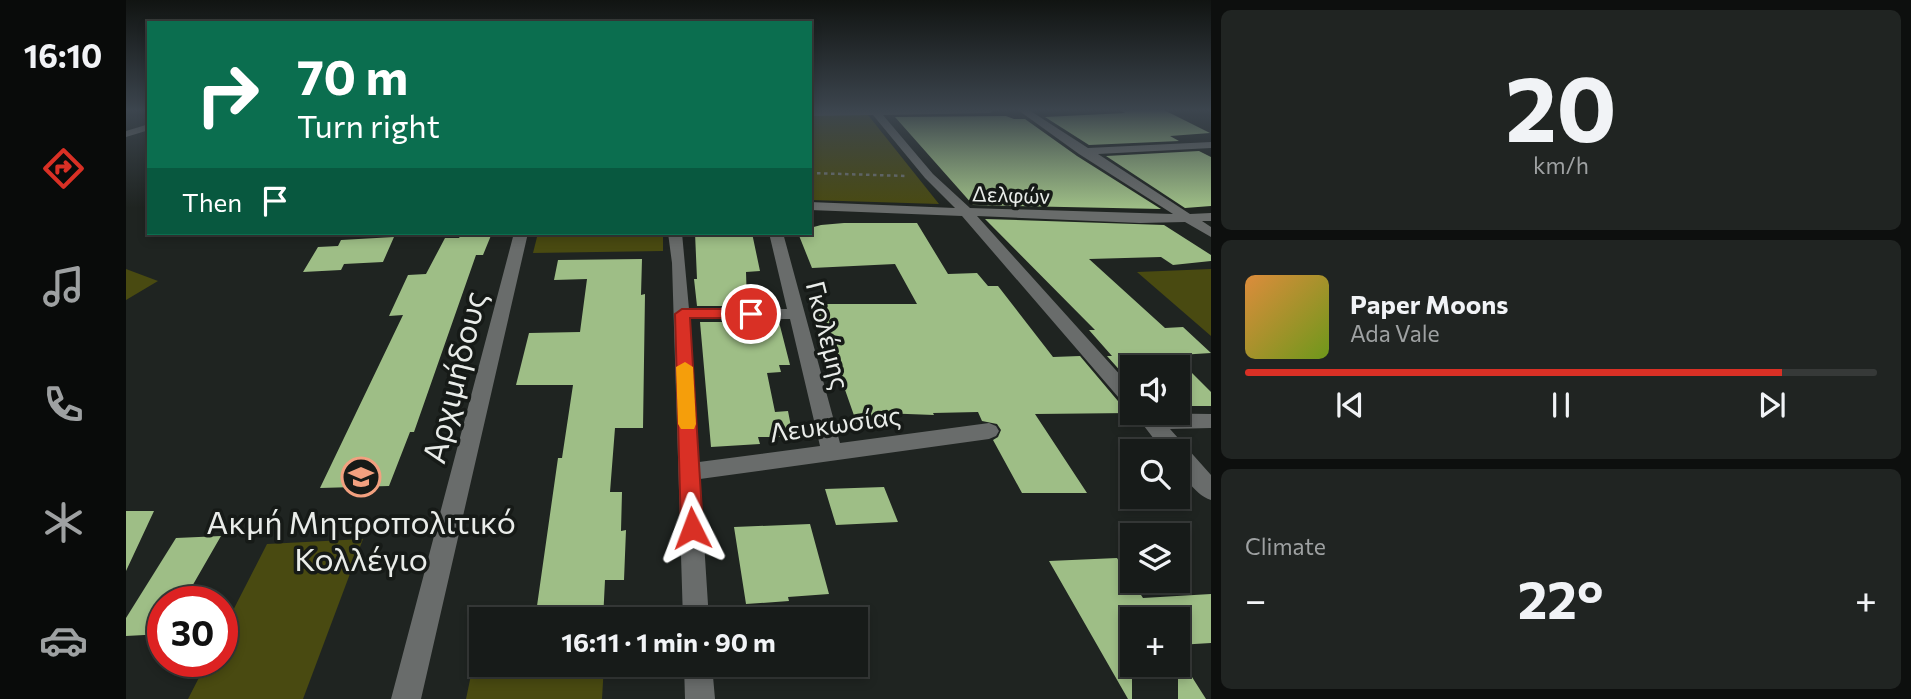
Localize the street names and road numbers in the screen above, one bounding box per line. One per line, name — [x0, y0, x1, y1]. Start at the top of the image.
street label: Δελφών — [972, 180, 1051, 208]
street label: Γκολέμης — [801, 278, 857, 392]
street label: Αρχιμήδους — [412, 287, 494, 467]
street label: Λευκωσίας — [767, 398, 903, 448]

